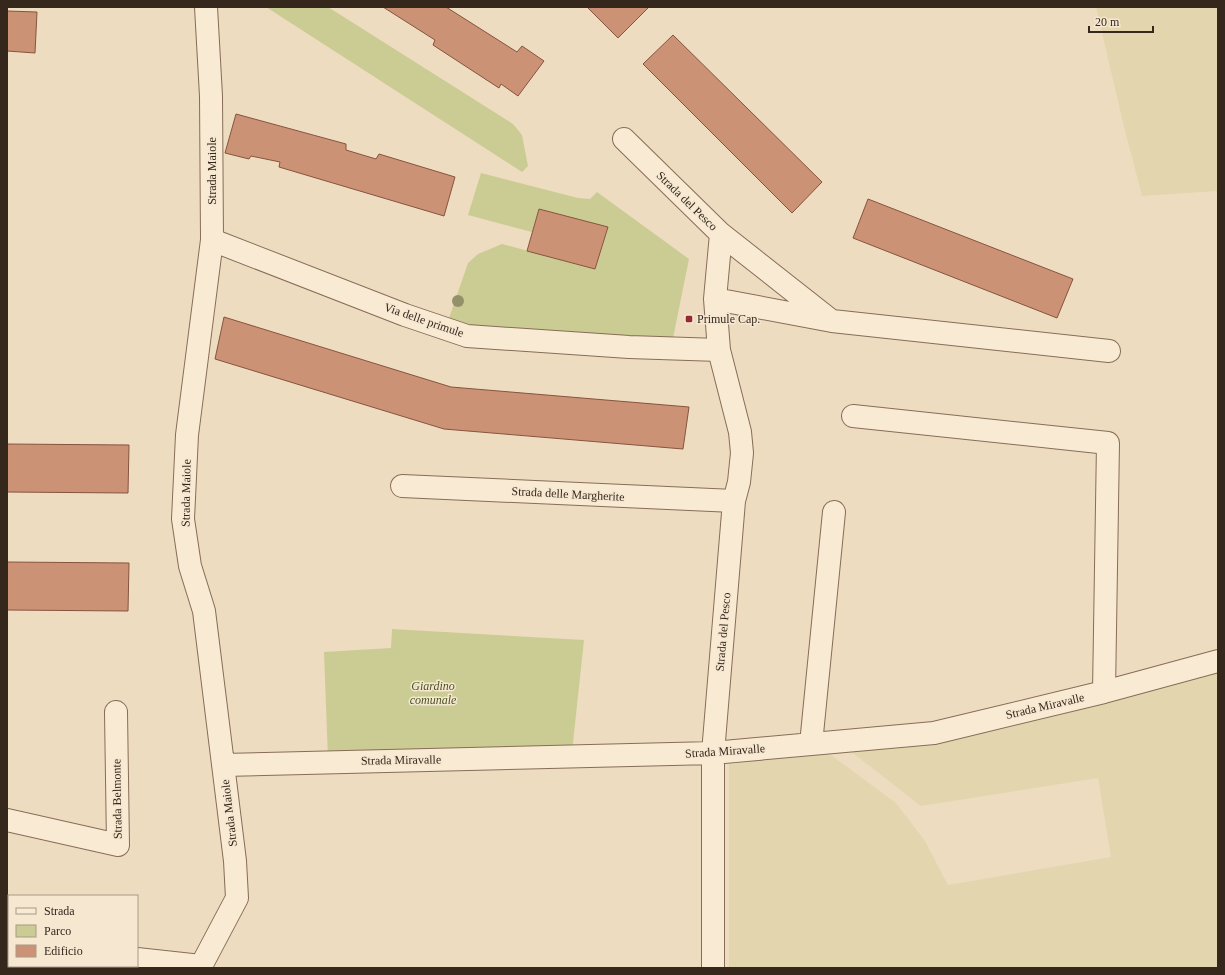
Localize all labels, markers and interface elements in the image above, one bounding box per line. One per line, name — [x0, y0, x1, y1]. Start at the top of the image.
scale bar — [1089, 8, 1153, 34]
text: 20 m — [1095, 15, 1120, 29]
street label: Strada Maiole — [205, 137, 219, 205]
street label: Strada del Pesco — [654, 168, 720, 234]
street label: Via delle primule — [382, 300, 466, 340]
place label: Primule Cap. — [697, 312, 760, 326]
marker: Primule Cap. — [684, 314, 694, 324]
street label: Strada Maiole — [178, 459, 194, 527]
street label: Strada delle Margherite — [511, 484, 625, 504]
street label: Strada del Pesco — [713, 592, 733, 672]
park label: Giardino comunale — [410, 679, 457, 707]
street label: Strada Miravalle — [1004, 690, 1086, 722]
street label: Strada Miravalle — [684, 741, 766, 761]
street label: Strada Miravalle — [361, 752, 441, 768]
street label: Strada Belmonte — [109, 759, 125, 839]
street label: Strada Maiole — [218, 779, 240, 847]
legend — [8, 895, 138, 967]
text: Strada — [44, 904, 75, 918]
text: Parco — [44, 924, 71, 938]
text: Edificio — [44, 944, 83, 958]

